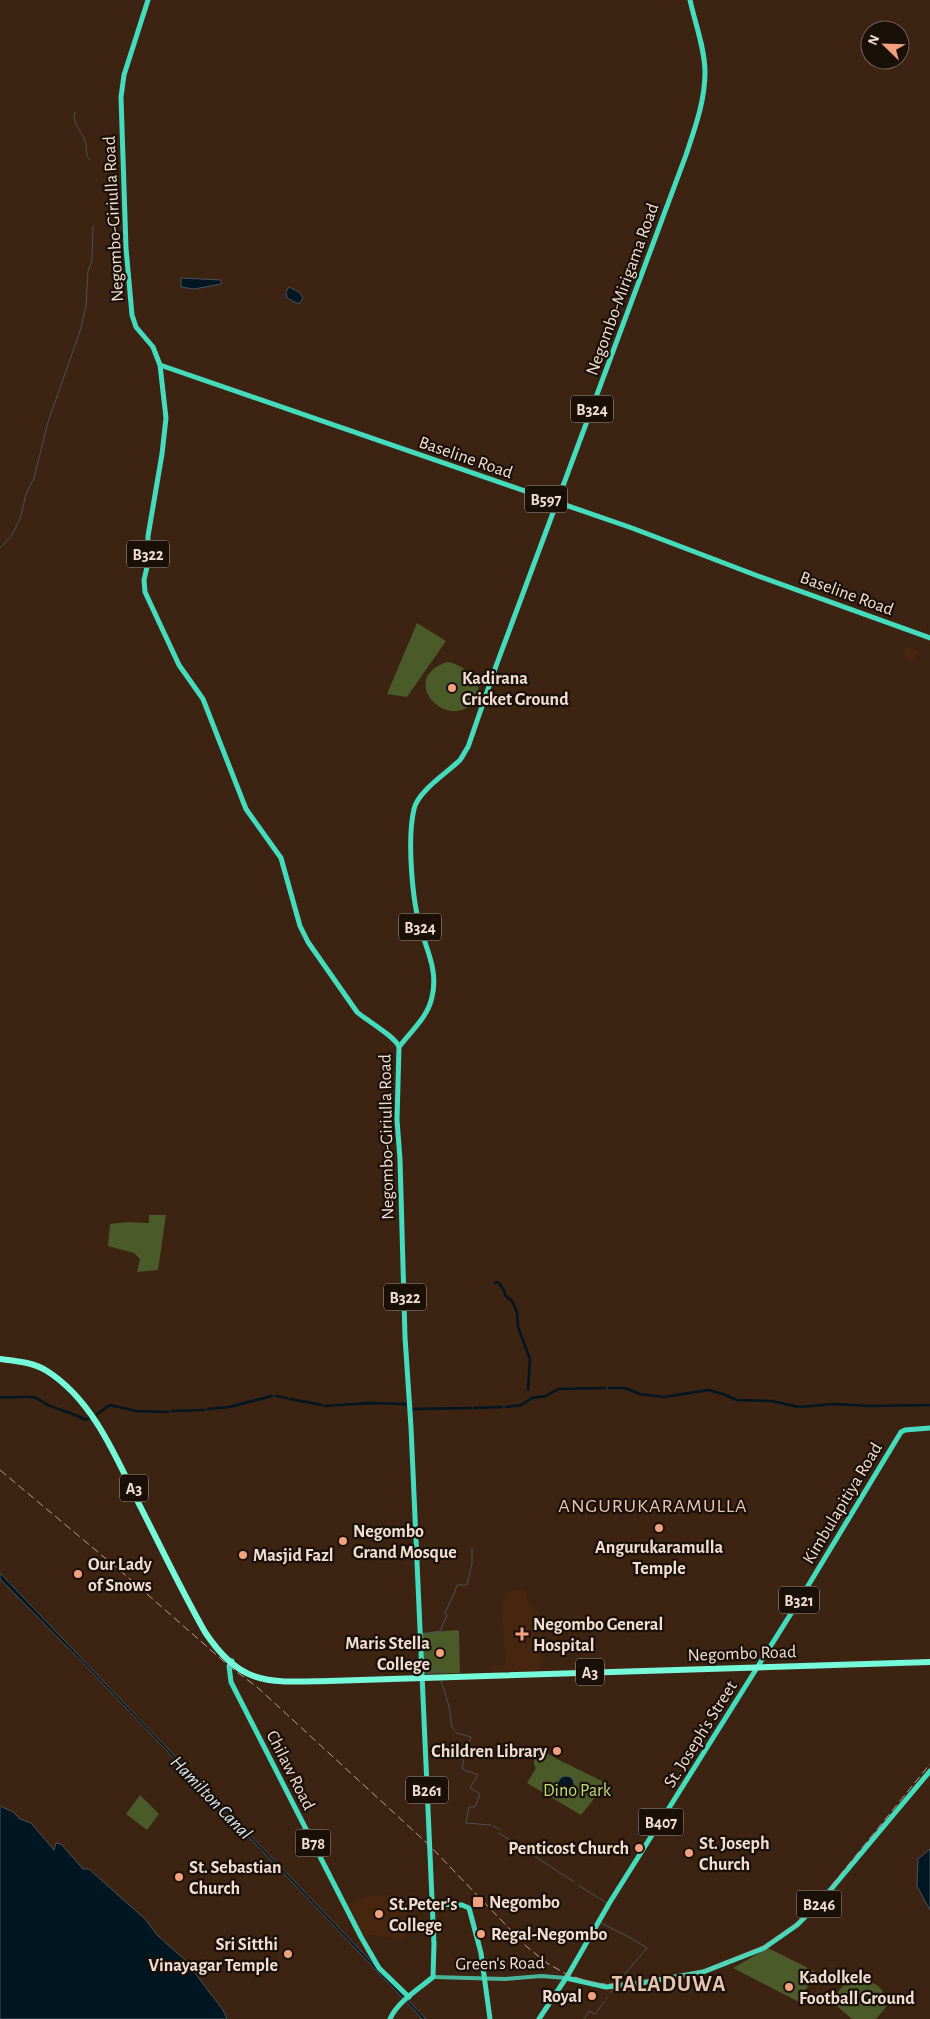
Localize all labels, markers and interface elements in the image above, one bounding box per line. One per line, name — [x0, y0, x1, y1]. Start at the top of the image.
north arrow — [860, 20, 910, 70]
text: N — [866, 33, 882, 48]
street label: Negombo-Giriulla Road — [101, 136, 127, 302]
street label: Negombo-Mirigama Road — [583, 201, 662, 378]
road number: B324 — [571, 396, 613, 422]
street label: Baseline Road — [416, 433, 515, 482]
road number: B597 — [525, 486, 567, 512]
road number: B322 — [127, 540, 169, 568]
street label: Baseline Road — [797, 569, 896, 619]
place label: Kadirana Cricket Ground — [462, 670, 569, 709]
marker: Kadirana Cricket Ground — [446, 682, 458, 694]
road number: B324 — [399, 914, 441, 940]
street label: Negombo-Giriulla Road — [377, 1054, 397, 1220]
road number: B322 — [384, 1284, 426, 1310]
street label: Kimbulapitiya Road — [800, 1440, 886, 1567]
road number: A3 — [120, 1475, 148, 1502]
district label: ANGURUKARAMULLA — [558, 1496, 748, 1516]
marker: Angurukaramulla Temple — [653, 1522, 665, 1534]
place label: Negombo Grand Mosque — [353, 1523, 457, 1562]
marker: Negombo Grand Mosque — [337, 1535, 349, 1547]
place label: Angurukaramulla Temple — [595, 1539, 723, 1578]
place label: Masjid Fazl — [253, 1547, 334, 1565]
marker: Masjid Fazl — [237, 1549, 249, 1561]
place label: Our Lady of Snows — [88, 1556, 153, 1595]
marker: Our Lady of Snows — [72, 1568, 84, 1580]
road number: B321 — [779, 1586, 819, 1614]
place label: Negombo General Hospital — [533, 1616, 663, 1655]
marker: Negombo General Hospital — [515, 1627, 529, 1641]
place label: Maris Stella College — [345, 1635, 430, 1674]
street label: Negombo Road — [687, 1643, 797, 1665]
marker: Maris Stella College — [434, 1647, 446, 1659]
road number: A3 — [576, 1658, 604, 1685]
street label: St. Joseph's Street — [661, 1678, 741, 1791]
street label: Chilaw Road — [262, 1728, 318, 1813]
place label: Children Library — [431, 1743, 548, 1761]
marker: Children Library — [551, 1745, 563, 1757]
water label: Hamilton Canal — [167, 1753, 255, 1844]
road number: B261 — [406, 1776, 448, 1804]
park label: Dino Park — [543, 1782, 612, 1800]
road number: B407 — [638, 1808, 684, 1835]
road number: B78 — [296, 1830, 330, 1856]
place label: St. Joseph Church — [699, 1835, 770, 1874]
place label: Penticost Church — [508, 1840, 629, 1858]
marker: Penticost Church — [633, 1842, 645, 1854]
marker: St. Joseph Church — [683, 1847, 695, 1859]
place label: St. Sebastian Church — [189, 1859, 282, 1898]
marker: St. Sebastian Church — [173, 1871, 185, 1883]
road number: B246 — [796, 1890, 842, 1918]
place label: Negombo — [489, 1894, 560, 1912]
marker: Negombo — [471, 1895, 485, 1909]
place label: St.Peter's College — [389, 1896, 457, 1935]
marker: St.Peter's College — [373, 1908, 385, 1920]
place label: Regal-Negombo — [491, 1926, 608, 1944]
marker: Regal-Negombo — [475, 1928, 487, 1940]
place label: Sri Sitthi Vinayagar Temple — [148, 1936, 278, 1975]
marker: Sri Sitthi Vinayagar Temple — [282, 1948, 294, 1960]
street label: Green's Road — [455, 1954, 545, 1974]
place label: Kadolkele Football Ground — [799, 1969, 915, 2008]
district label: TALADUWA — [612, 1973, 726, 1995]
marker: Kadolkele Football Ground — [783, 1981, 795, 1993]
place label: Royal — [542, 1988, 582, 2006]
marker: Royal — [586, 1990, 598, 2002]

